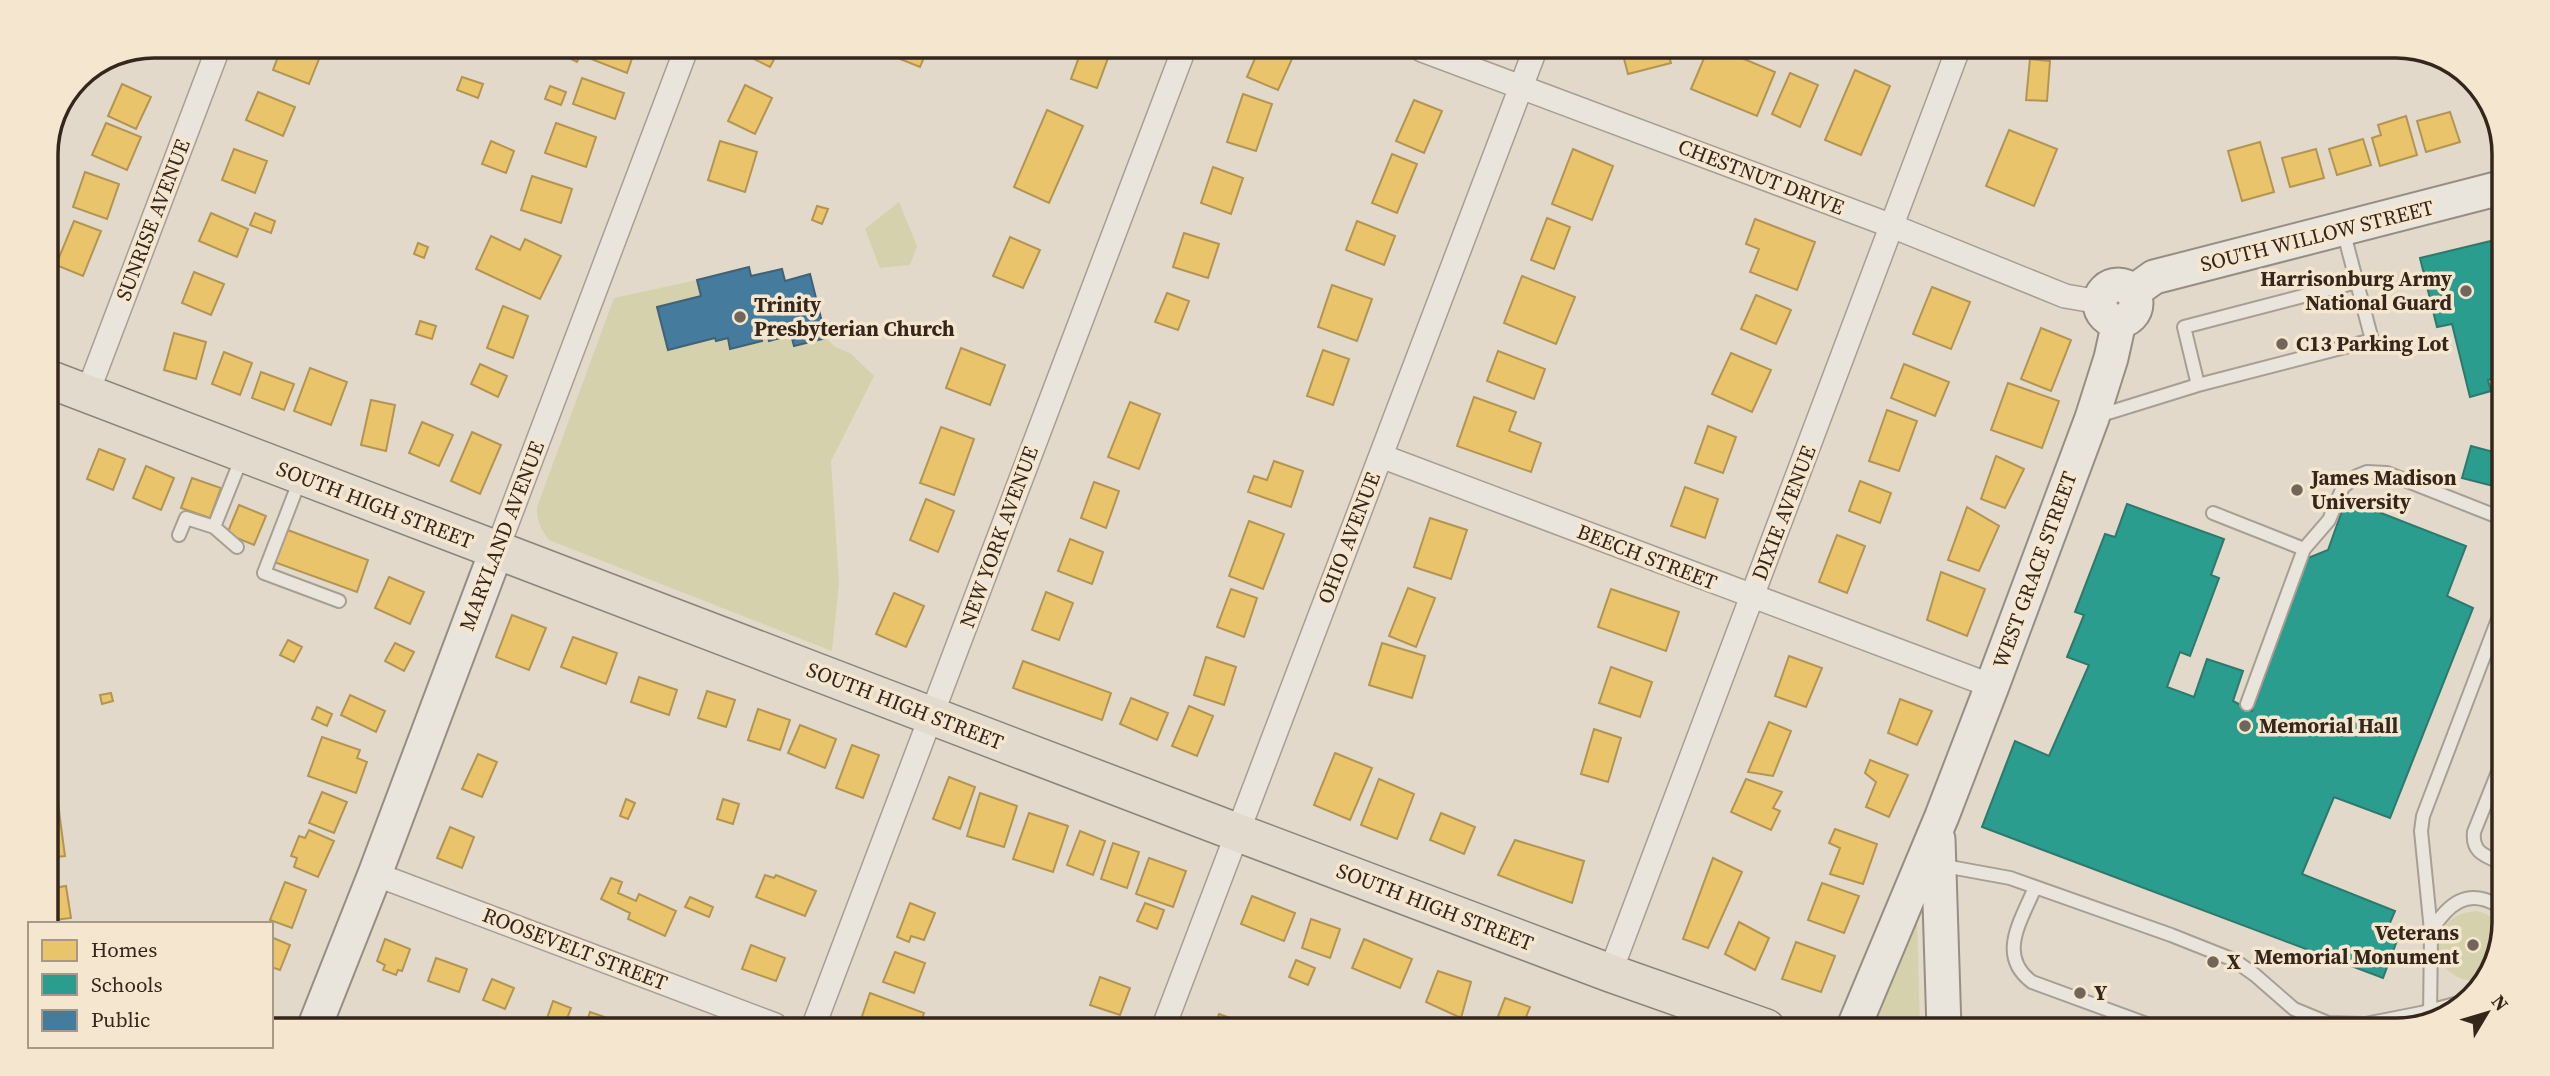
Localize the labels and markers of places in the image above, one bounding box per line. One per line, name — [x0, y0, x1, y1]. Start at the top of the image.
place label: Harrisonburg Army National Guard — [2260, 264, 2453, 317]
marker: Harrisonburg Army National Guard — [2458, 283, 2474, 299]
place label: Trinity Presbyterian Church — [754, 290, 955, 343]
marker: Trinity Presbyterian Church — [732, 309, 748, 325]
place label: C13 Parking Lot — [2296, 329, 2449, 358]
marker: C13 Parking Lot — [2274, 336, 2290, 352]
place label: James Madison University — [2309, 463, 2457, 516]
marker: James Madison University — [2289, 482, 2305, 498]
place label: Memorial Hall — [2259, 711, 2399, 740]
marker: Memorial Hall — [2237, 718, 2253, 734]
place label: Veterans Memorial Monument — [2254, 918, 2459, 971]
marker: Veterans Memorial Monument — [2465, 937, 2481, 953]
place label: X — [2227, 947, 2241, 976]
marker: X — [2205, 954, 2221, 970]
place label: Y — [2094, 978, 2108, 1007]
marker: Y — [2072, 985, 2088, 1001]

